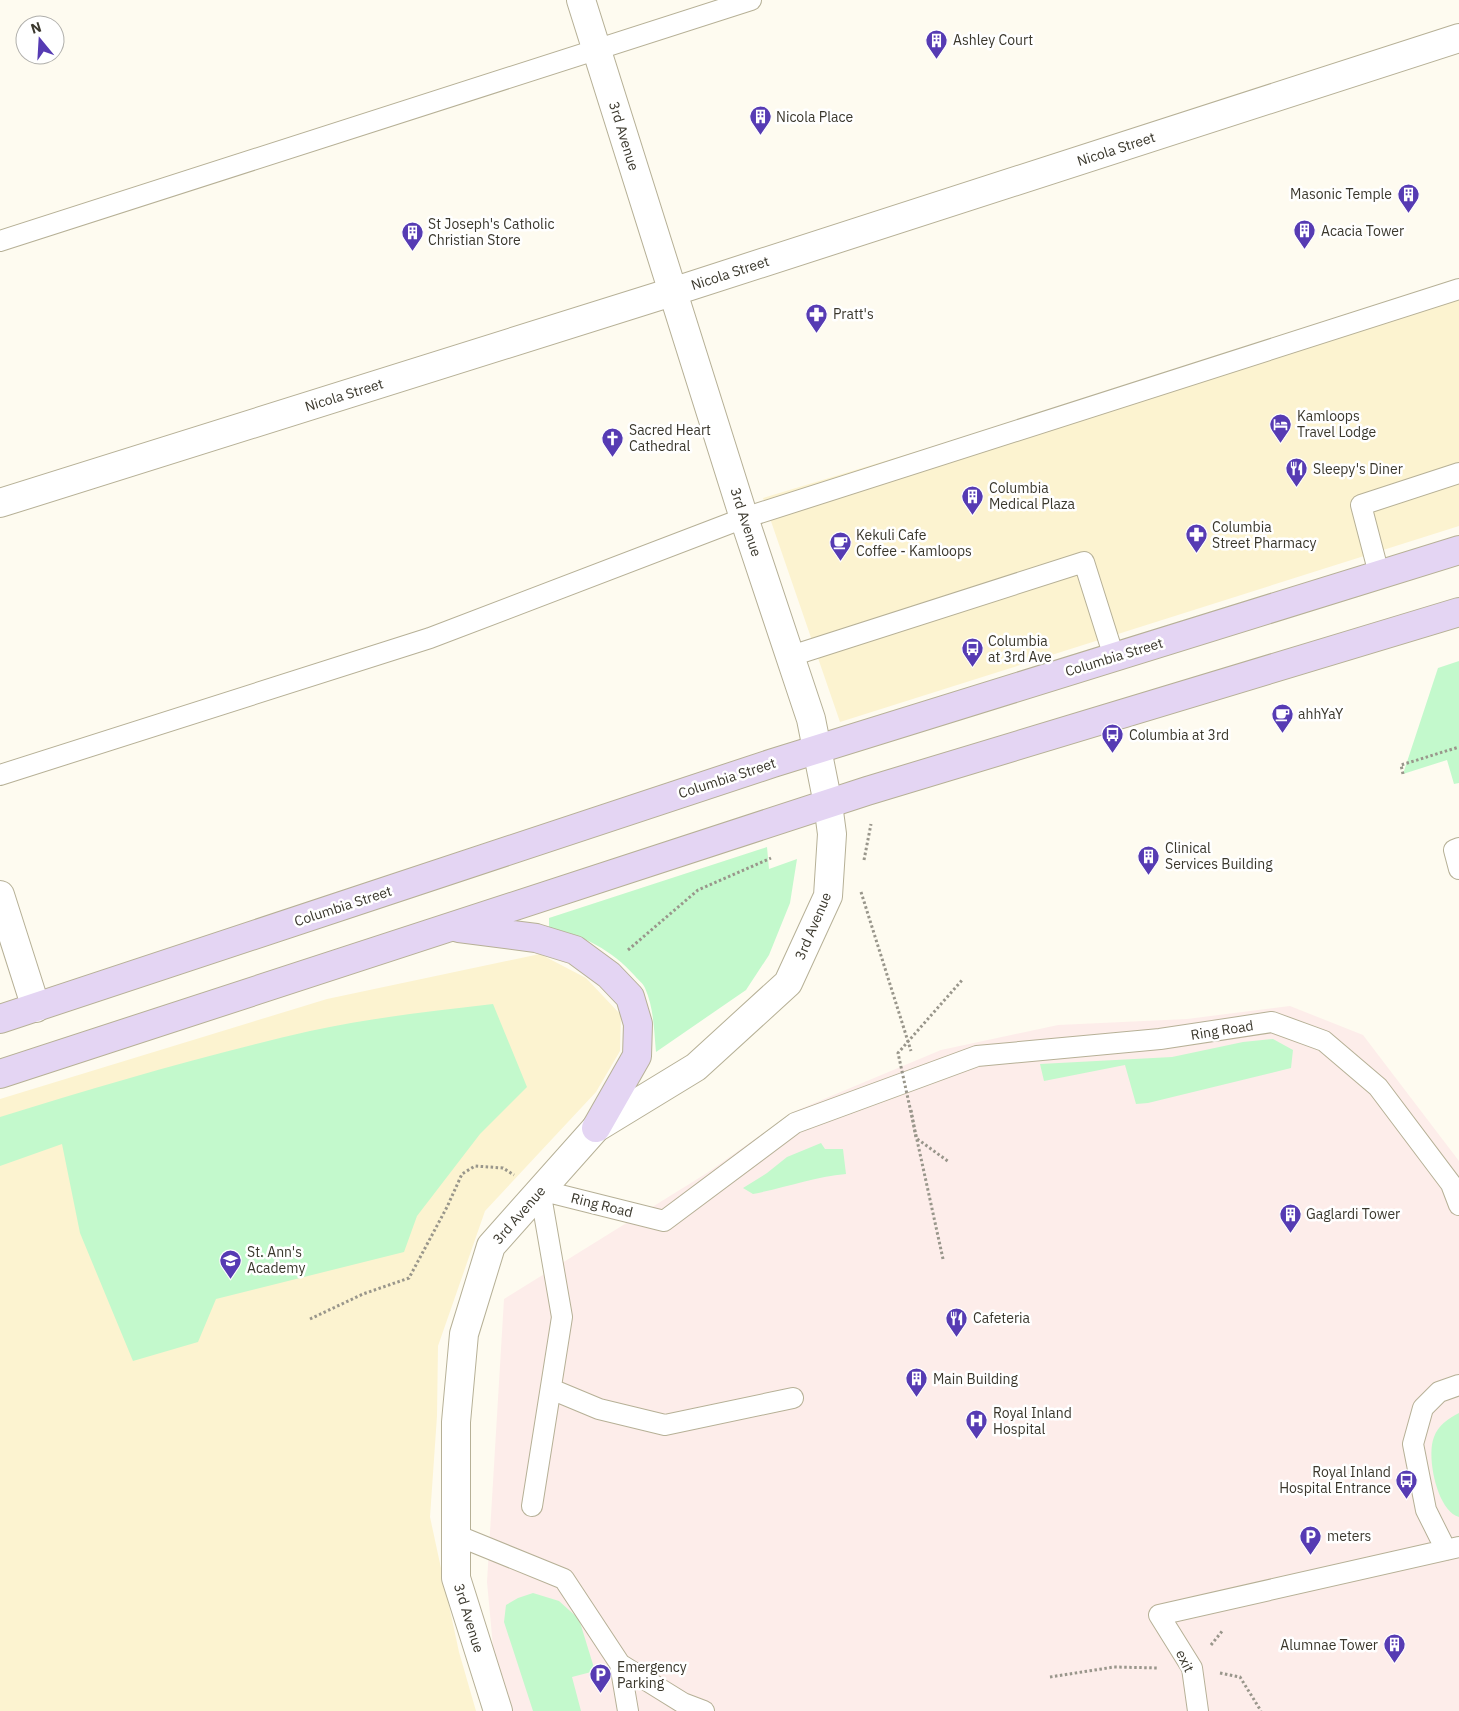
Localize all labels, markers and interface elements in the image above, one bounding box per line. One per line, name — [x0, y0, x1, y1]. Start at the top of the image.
north arrow — [15, 15, 65, 65]
text: N — [28, 18, 44, 38]
building icon: Ashley Court — [925, 28, 949, 59]
place label: Ashley Court — [953, 31, 1033, 49]
street label: 3rd Avenue — [605, 99, 643, 173]
building icon: Nicola Place — [748, 105, 772, 136]
place label: Nicola Place — [776, 108, 854, 126]
street label: Nicola Street — [1075, 128, 1157, 170]
building icon: Masonic Temple — [1396, 182, 1420, 213]
place label: Masonic Temple — [1290, 185, 1392, 203]
place label: St Joseph's Catholic Christian Store — [428, 215, 554, 249]
building icon: Acacia Tower — [1293, 219, 1317, 250]
building icon: St Joseph's Catholic Christian Store — [400, 220, 424, 251]
place label: Acacia Tower — [1321, 222, 1404, 240]
street label: Nicola Street — [689, 252, 771, 294]
pharmacy icon: Pratt's — [805, 302, 829, 333]
place label: Pratt's — [833, 305, 874, 323]
street label: Nicola Street — [303, 375, 386, 415]
place label: Kamloops Travel Lodge — [1297, 407, 1377, 441]
hotel icon: Kamloops Travel Lodge — [1269, 412, 1293, 443]
place label: Sacred Heart Cathedral — [629, 421, 711, 455]
church icon: Sacred Heart Cathedral — [601, 426, 625, 457]
restaurant icon: Sleepy's Diner — [1285, 457, 1309, 488]
place label: Sleepy's Diner — [1313, 460, 1403, 478]
place label: Columbia Medical Plaza — [989, 479, 1076, 513]
building icon: Columbia Medical Plaza — [961, 484, 985, 515]
street label: 3rd Avenue — [726, 485, 766, 559]
place label: Columbia Street Pharmacy — [1212, 518, 1316, 552]
pharmacy icon: Columbia Street Pharmacy — [1184, 523, 1208, 554]
place label: Kekuli Cafe Coffee - Kamloops — [856, 526, 972, 560]
cafe icon: Kekuli Cafe Coffee - Kamloops — [828, 531, 852, 562]
place label: Columbia at 3rd Ave — [988, 632, 1052, 666]
street label: Columbia Street — [1063, 634, 1165, 680]
bus stop icon: Columbia at 3rd Ave — [960, 637, 984, 668]
cafe icon: ahhYaY — [1270, 702, 1294, 733]
place label: ahhYaY — [1298, 705, 1344, 723]
bus stop icon: Columbia at 3rd — [1101, 723, 1125, 754]
place label: Columbia at 3rd — [1129, 726, 1229, 744]
street label: Columbia Street — [676, 754, 778, 802]
place label: Clinical Services Building — [1165, 839, 1273, 873]
building icon: Clinical Services Building — [1137, 844, 1161, 875]
street label: Columbia Street — [292, 882, 394, 930]
street label: 3rd Avenue — [791, 889, 835, 962]
street label: Ring Road — [1189, 1016, 1255, 1044]
street label: 3rd Avenue — [489, 1182, 549, 1248]
street label: Ring Road — [569, 1189, 635, 1221]
building icon: Gaglardi Tower — [1278, 1202, 1302, 1233]
place label: Gaglardi Tower — [1306, 1205, 1400, 1223]
place label: St. Ann's Academy — [247, 1243, 305, 1277]
school or university icon: St. Ann's Academy — [219, 1248, 243, 1279]
restaurant icon: Cafeteria — [945, 1306, 969, 1337]
place label: Cafeteria — [973, 1309, 1031, 1327]
building icon: Main Building — [905, 1367, 929, 1398]
place label: Main Building — [933, 1370, 1019, 1388]
place label: Royal Inland Hospital — [993, 1404, 1072, 1438]
hospital icon: Royal Inland Hospital — [965, 1409, 989, 1440]
place label: Royal Inland Hospital Entrance — [1279, 1463, 1391, 1497]
bus stop icon: Royal Inland Hospital Entrance — [1395, 1468, 1419, 1499]
parking icon: meters — [1299, 1524, 1323, 1555]
place label: meters — [1327, 1527, 1372, 1545]
street label: 3rd Avenue — [450, 1581, 488, 1655]
building icon: Alumnae Tower — [1382, 1633, 1406, 1664]
place label: Alumnae Tower — [1280, 1636, 1378, 1654]
street label: exit — [1172, 1647, 1198, 1675]
place label: Emergency Parking — [617, 1658, 687, 1692]
parking icon: Emergency Parking — [589, 1663, 613, 1694]

